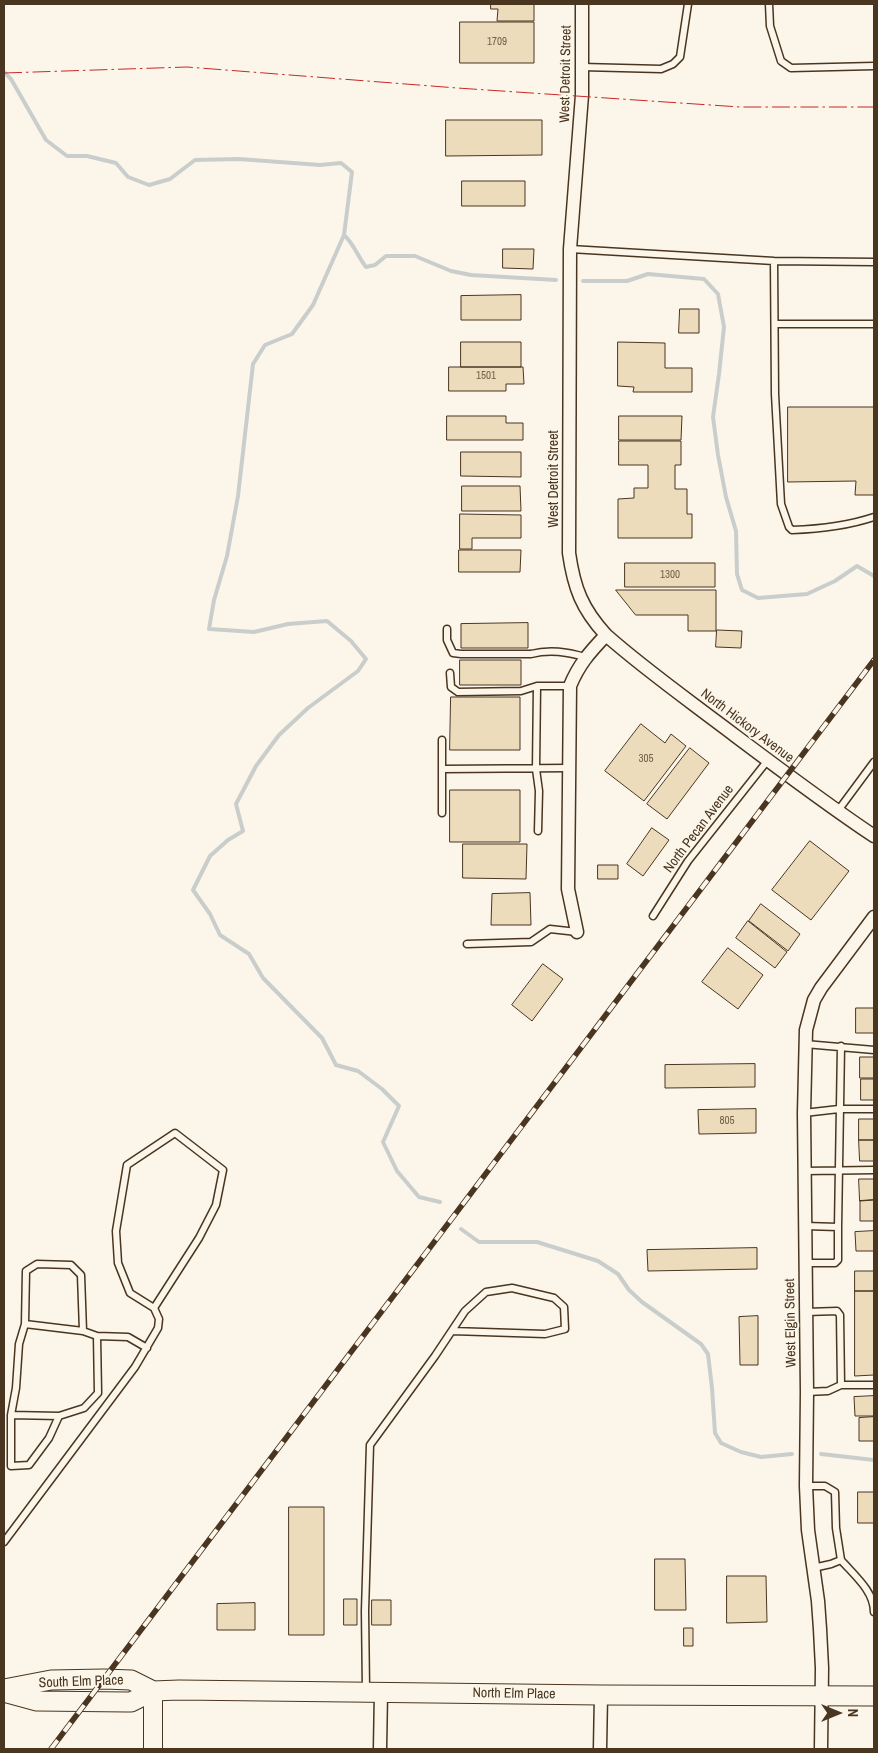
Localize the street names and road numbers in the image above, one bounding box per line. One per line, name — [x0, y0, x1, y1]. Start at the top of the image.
street label: West Detroit Street — [557, 25, 575, 123]
street label: West Detroit Street — [546, 430, 562, 528]
street label: North Hickory Avenue — [697, 686, 797, 766]
street label: North Pecan Avenue — [660, 782, 738, 876]
street label: West Elgin Street — [782, 1278, 800, 1368]
street label: South Elm Place — [38, 1672, 124, 1692]
street label: North Elm Place — [472, 1685, 556, 1703]

